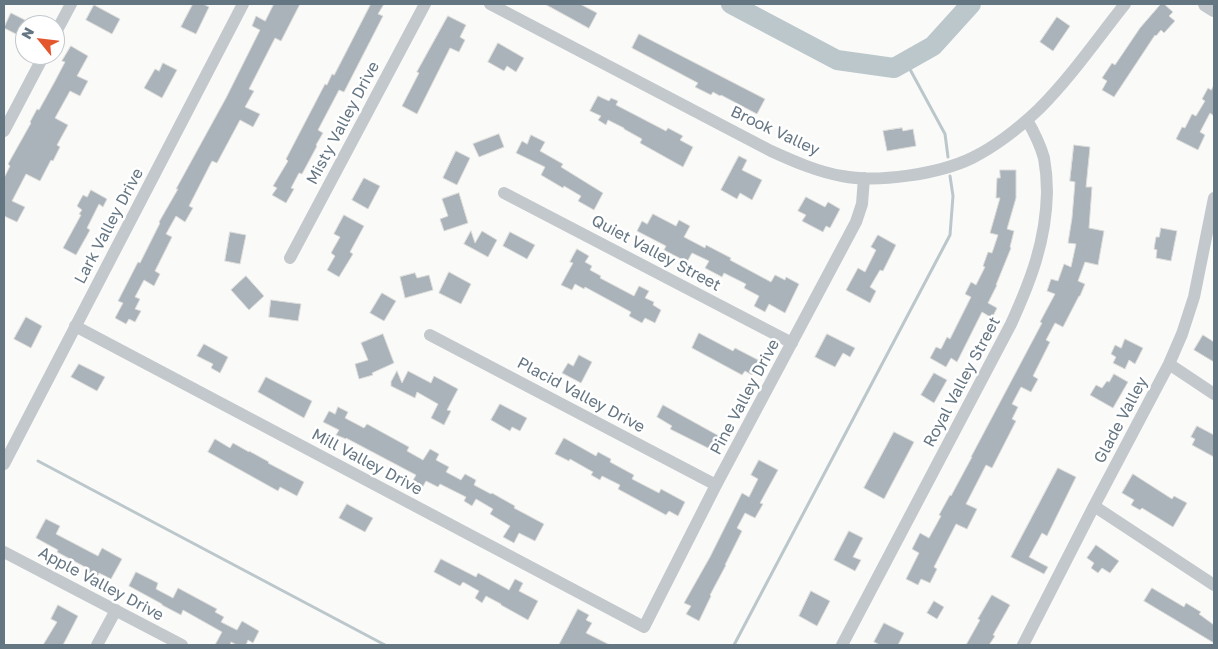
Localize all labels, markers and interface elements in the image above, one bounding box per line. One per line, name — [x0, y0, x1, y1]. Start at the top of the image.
north arrow — [15, 15, 65, 65]
text: N — [17, 24, 37, 42]
street label: Misty Valley Drive — [302, 58, 384, 188]
street label: Brook Valley — [728, 102, 822, 160]
street label: Lark Valley Drive — [70, 165, 148, 287]
street label: Quiet Valley Street — [588, 211, 724, 295]
street label: Royal Valley Street — [920, 314, 1004, 450]
street label: Pine Valley Drive — [706, 336, 784, 458]
street label: Placid Valley Drive — [514, 353, 648, 437]
street label: Glade Valley — [1090, 373, 1152, 467]
street label: Mill Valley Drive — [308, 425, 426, 499]
street label: Apple Valley Drive — [35, 543, 167, 625]

